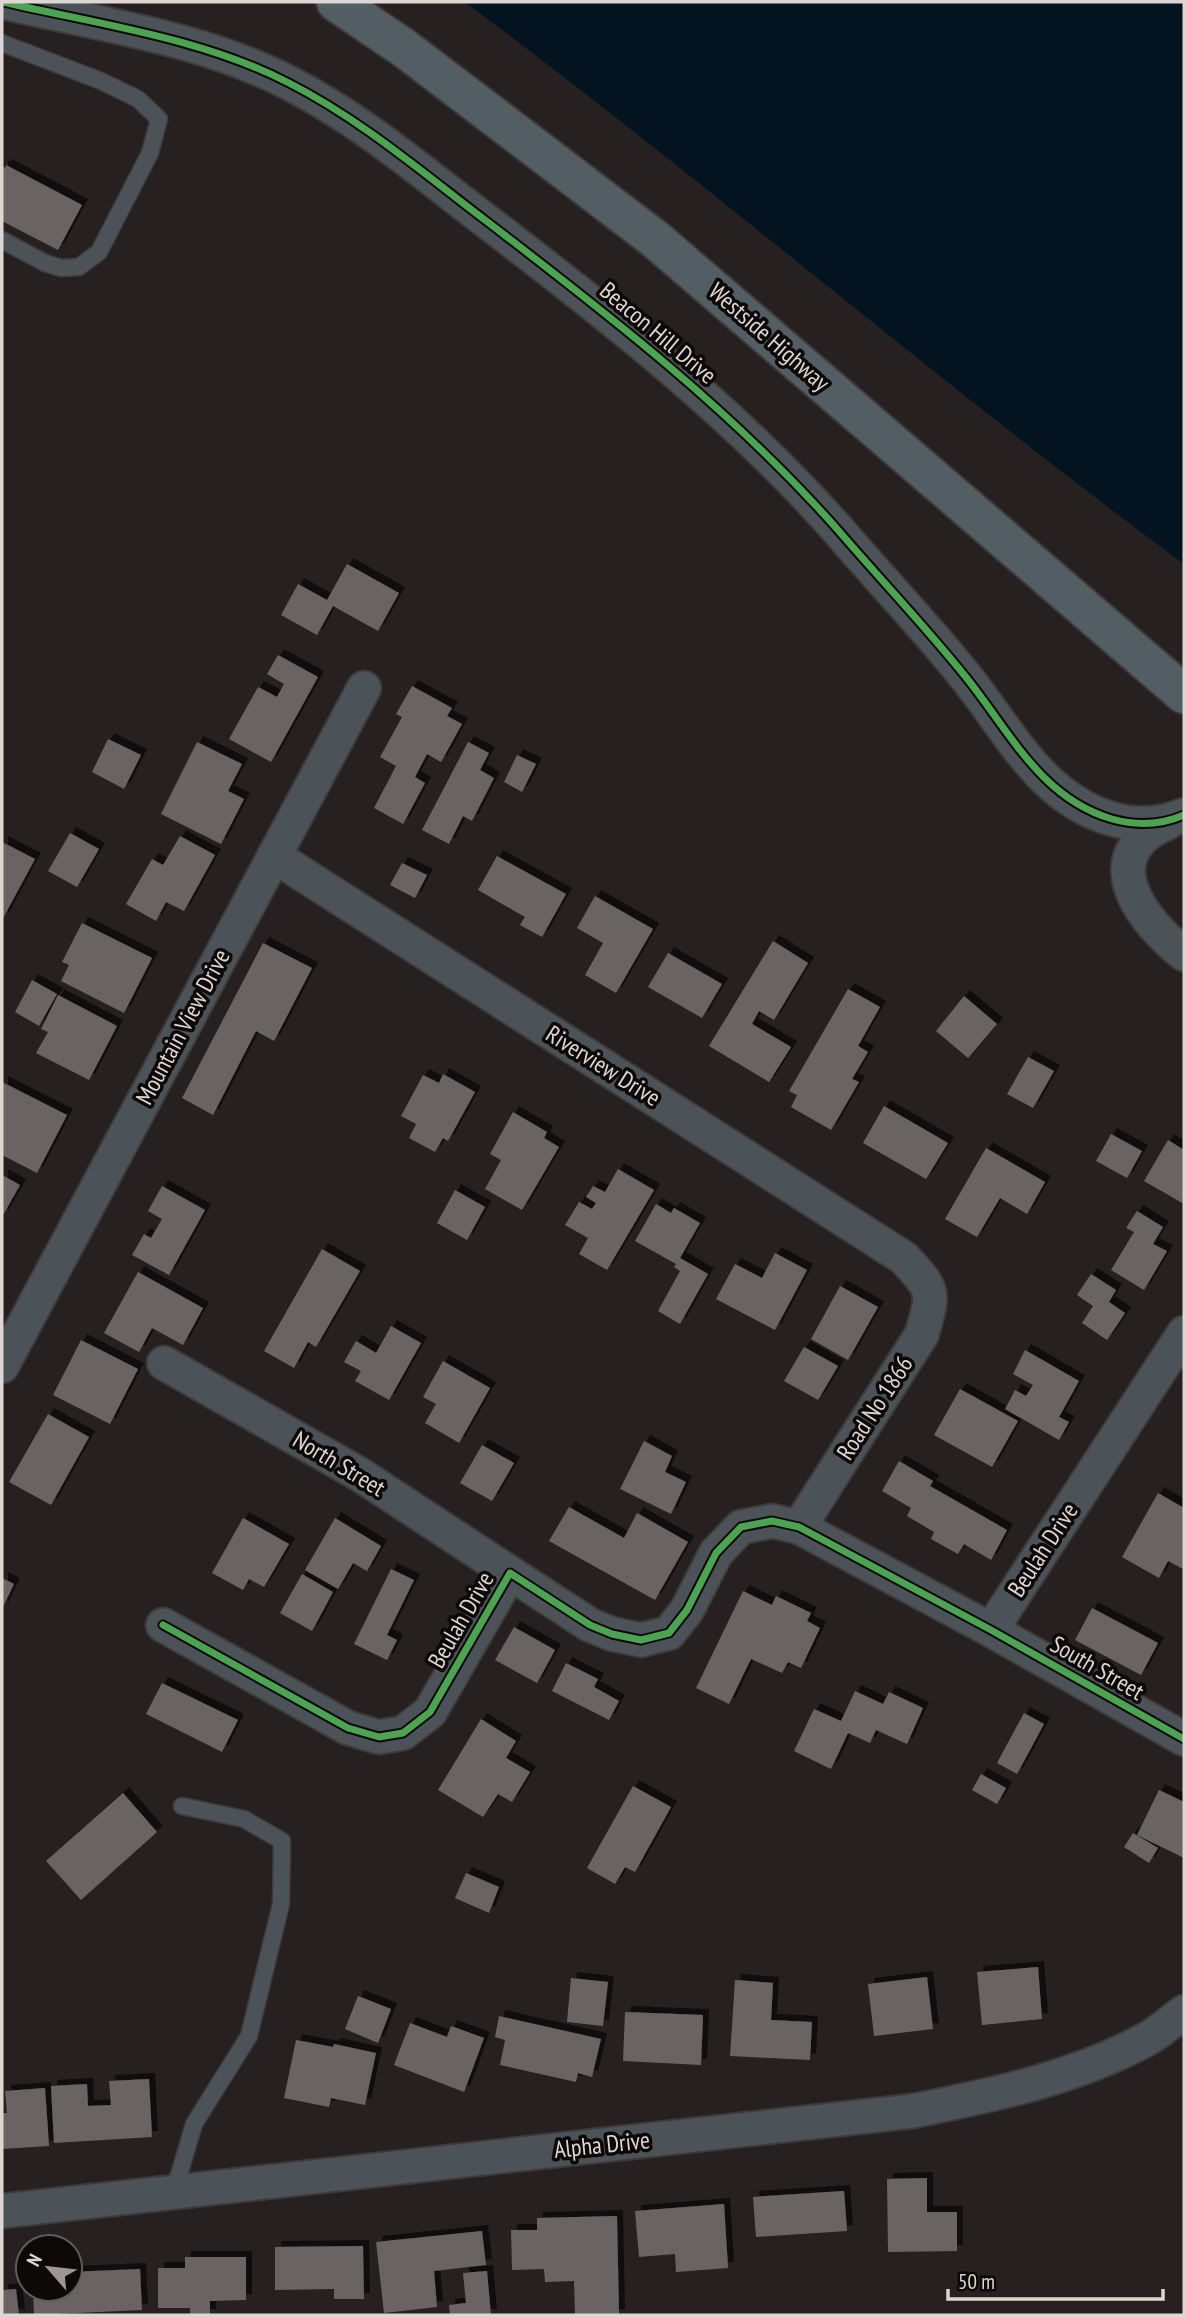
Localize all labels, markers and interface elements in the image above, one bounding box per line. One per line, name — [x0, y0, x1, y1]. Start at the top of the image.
street label: Beacon Hill Drive — [594, 275, 723, 390]
street label: Westside Highway — [702, 276, 836, 398]
street label: Mountain View Drive — [129, 944, 237, 1110]
street label: Riverview Drive — [540, 1018, 666, 1113]
street label: Road No 1866 — [830, 1350, 920, 1465]
street label: North Street — [287, 1424, 391, 1503]
street label: Beulah Drive — [1001, 1497, 1084, 1603]
street label: Beulah Drive — [421, 1566, 501, 1673]
street label: South Street — [1045, 1628, 1150, 1707]
street label: Alpha Drive — [552, 2124, 651, 2165]
north arrow — [14, 2233, 84, 2303]
text: N — [21, 2250, 47, 2270]
scale bar — [948, 2258, 1163, 2302]
text: 50 m — [958, 2268, 995, 2295]

